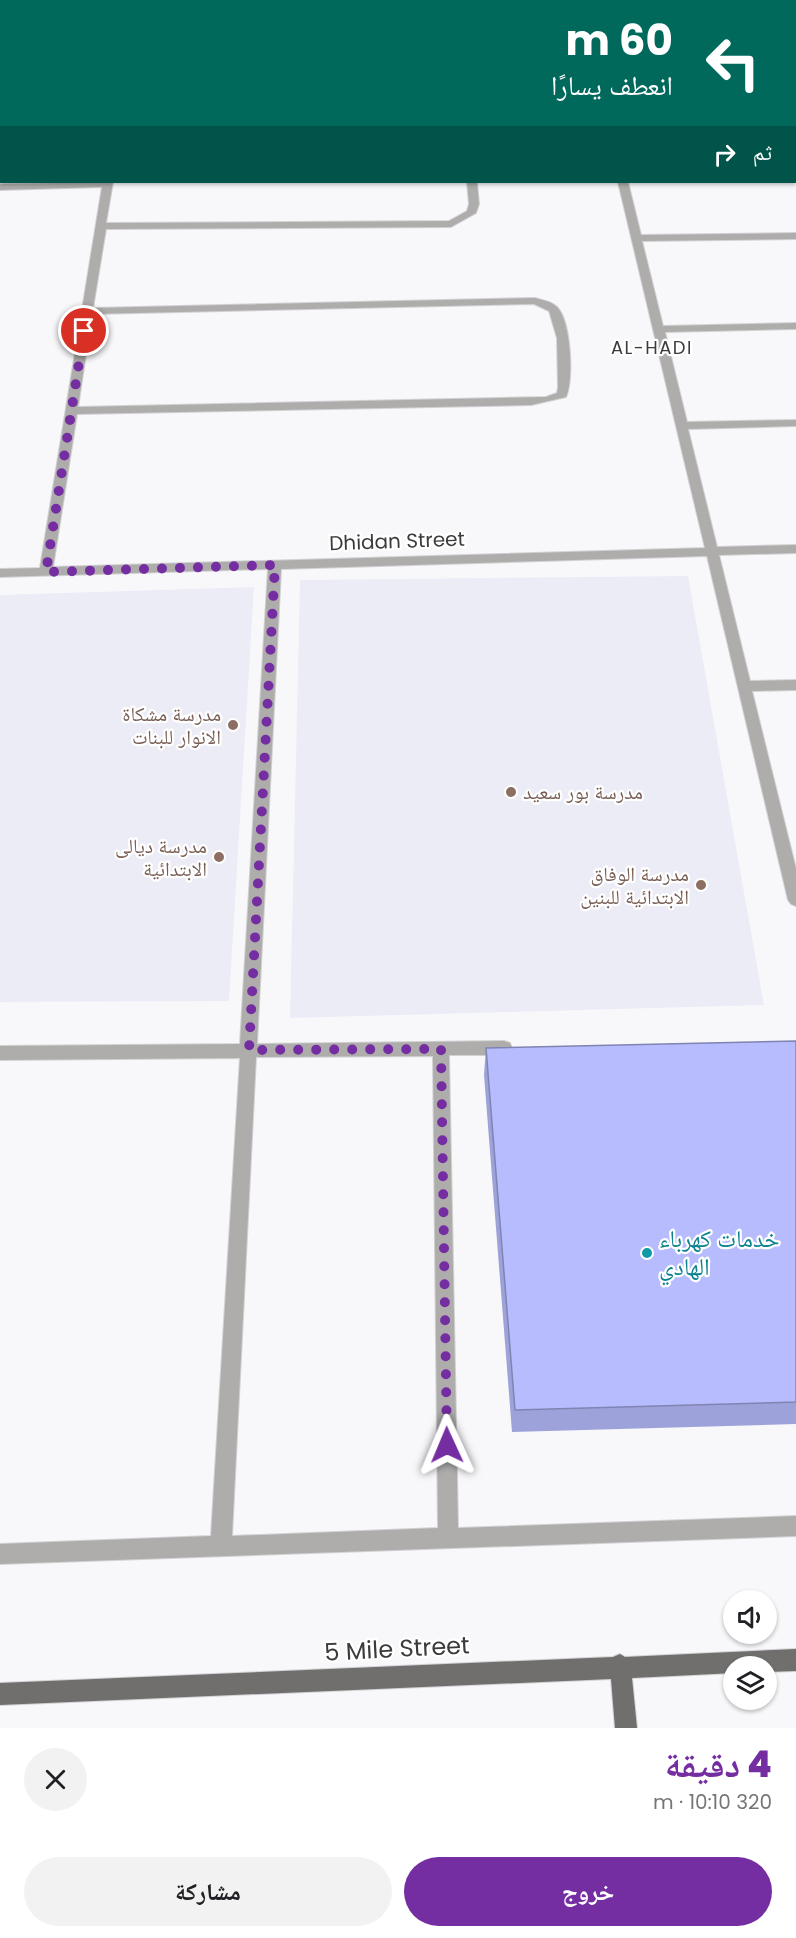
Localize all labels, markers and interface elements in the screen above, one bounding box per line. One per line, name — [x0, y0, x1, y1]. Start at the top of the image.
text: 60 m — [565, 11, 673, 70]
icon: left — [694, 24, 772, 102]
text: انعطف يسارًا — [551, 67, 673, 104]
text: ثم — [753, 137, 772, 168]
icon: right — [708, 138, 741, 171]
pin — [58, 305, 109, 356]
icon: arrive — [67, 314, 100, 347]
district label: AL-HADI — [611, 335, 693, 360]
street label: Dhidan Street — [329, 525, 465, 557]
place label: مدرسة مشكاة الانوار للبنات — [122, 700, 221, 751]
marker: مدرسة مشكاة الانوار للبنات — [226, 718, 240, 732]
place label: مدرسة بور سعيد — [523, 778, 643, 806]
marker: مدرسة بور سعيد — [504, 785, 518, 799]
place label: مدرسة ديالى الابتدائية — [115, 832, 207, 883]
marker: مدرسة ديالى الابتدائية — [212, 850, 226, 864]
place label: مدرسة الوفاق الابتدائية للبنين — [580, 860, 689, 911]
marker: مدرسة الوفاق الابتدائية للبنين — [694, 878, 708, 892]
place label: خدمات كهرباء الهادي — [659, 1222, 780, 1286]
marker: خدمات كهرباء الهادي — [640, 1246, 654, 1260]
position arrow — [415, 1413, 479, 1477]
map controls — [723, 1590, 777, 1710]
button: sound — [723, 1590, 777, 1644]
street label: 5 Mile Street — [323, 1628, 470, 1669]
button: layers — [723, 1656, 777, 1710]
text: 4 دقيقة — [665, 1739, 772, 1790]
button: close — [24, 1748, 87, 1811]
text: 320 m · 10:10 — [653, 1788, 772, 1816]
button: مشاركة — [24, 1857, 392, 1926]
button: خروج — [404, 1857, 772, 1926]

